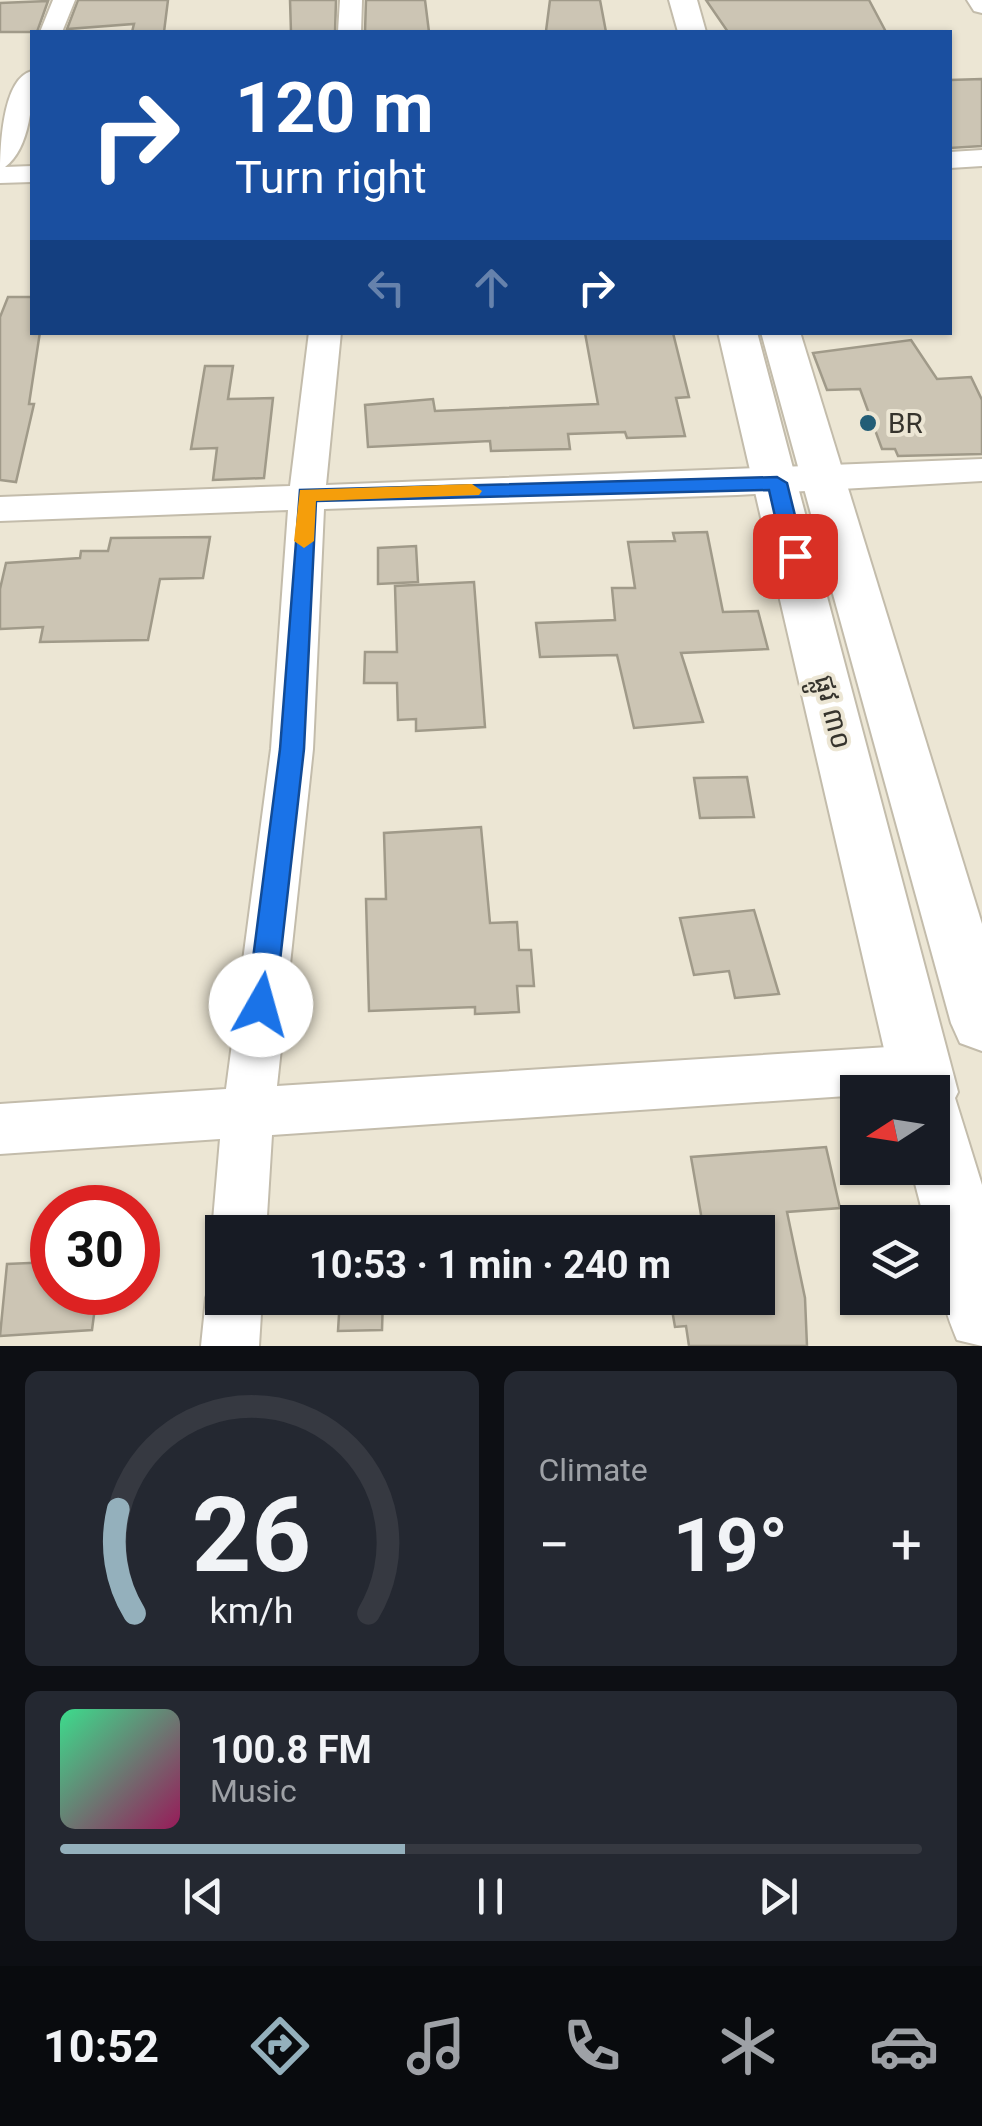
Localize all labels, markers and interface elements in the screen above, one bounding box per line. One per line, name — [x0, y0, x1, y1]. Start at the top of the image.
text: 120 m — [235, 67, 434, 149]
icon: right — [70, 70, 200, 200]
text: Turn right — [235, 151, 427, 204]
icon: left — [359, 260, 414, 315]
icon: ahead — [464, 260, 519, 315]
icon: right — [569, 260, 624, 315]
place label: BR — [888, 407, 923, 440]
marker: BR — [857, 412, 879, 434]
pin — [753, 514, 838, 599]
icon: arrive — [768, 529, 823, 584]
street label: ផ្លូវ ៣០ — [800, 671, 858, 755]
position arrow — [209, 953, 313, 1057]
north arrow — [840, 1075, 950, 1185]
map controls — [840, 1075, 950, 1315]
speed limit sign: 30 — [30, 1185, 160, 1315]
button: layers — [840, 1205, 950, 1315]
text: 10:53 · 1 min · 240 m — [309, 1243, 671, 1287]
text: Climate — [539, 1451, 648, 1489]
text: 26 — [192, 1475, 311, 1596]
text: 19° — [673, 1501, 788, 1589]
text: − — [539, 1513, 570, 1577]
text: + — [891, 1513, 922, 1577]
text: km/h — [210, 1590, 294, 1632]
text: 100.8 FM — [210, 1728, 372, 1772]
text: Music — [210, 1772, 297, 1810]
icon: previous — [176, 1869, 231, 1924]
icon: pause — [463, 1869, 518, 1924]
icon: next — [751, 1869, 806, 1924]
icon: directions — [245, 2011, 315, 2081]
icon: music — [401, 2011, 471, 2081]
icon: phone — [557, 2011, 627, 2081]
icon: climate — [713, 2011, 783, 2081]
icon: car — [869, 2011, 939, 2081]
text: 10:52 — [43, 2020, 159, 2073]

